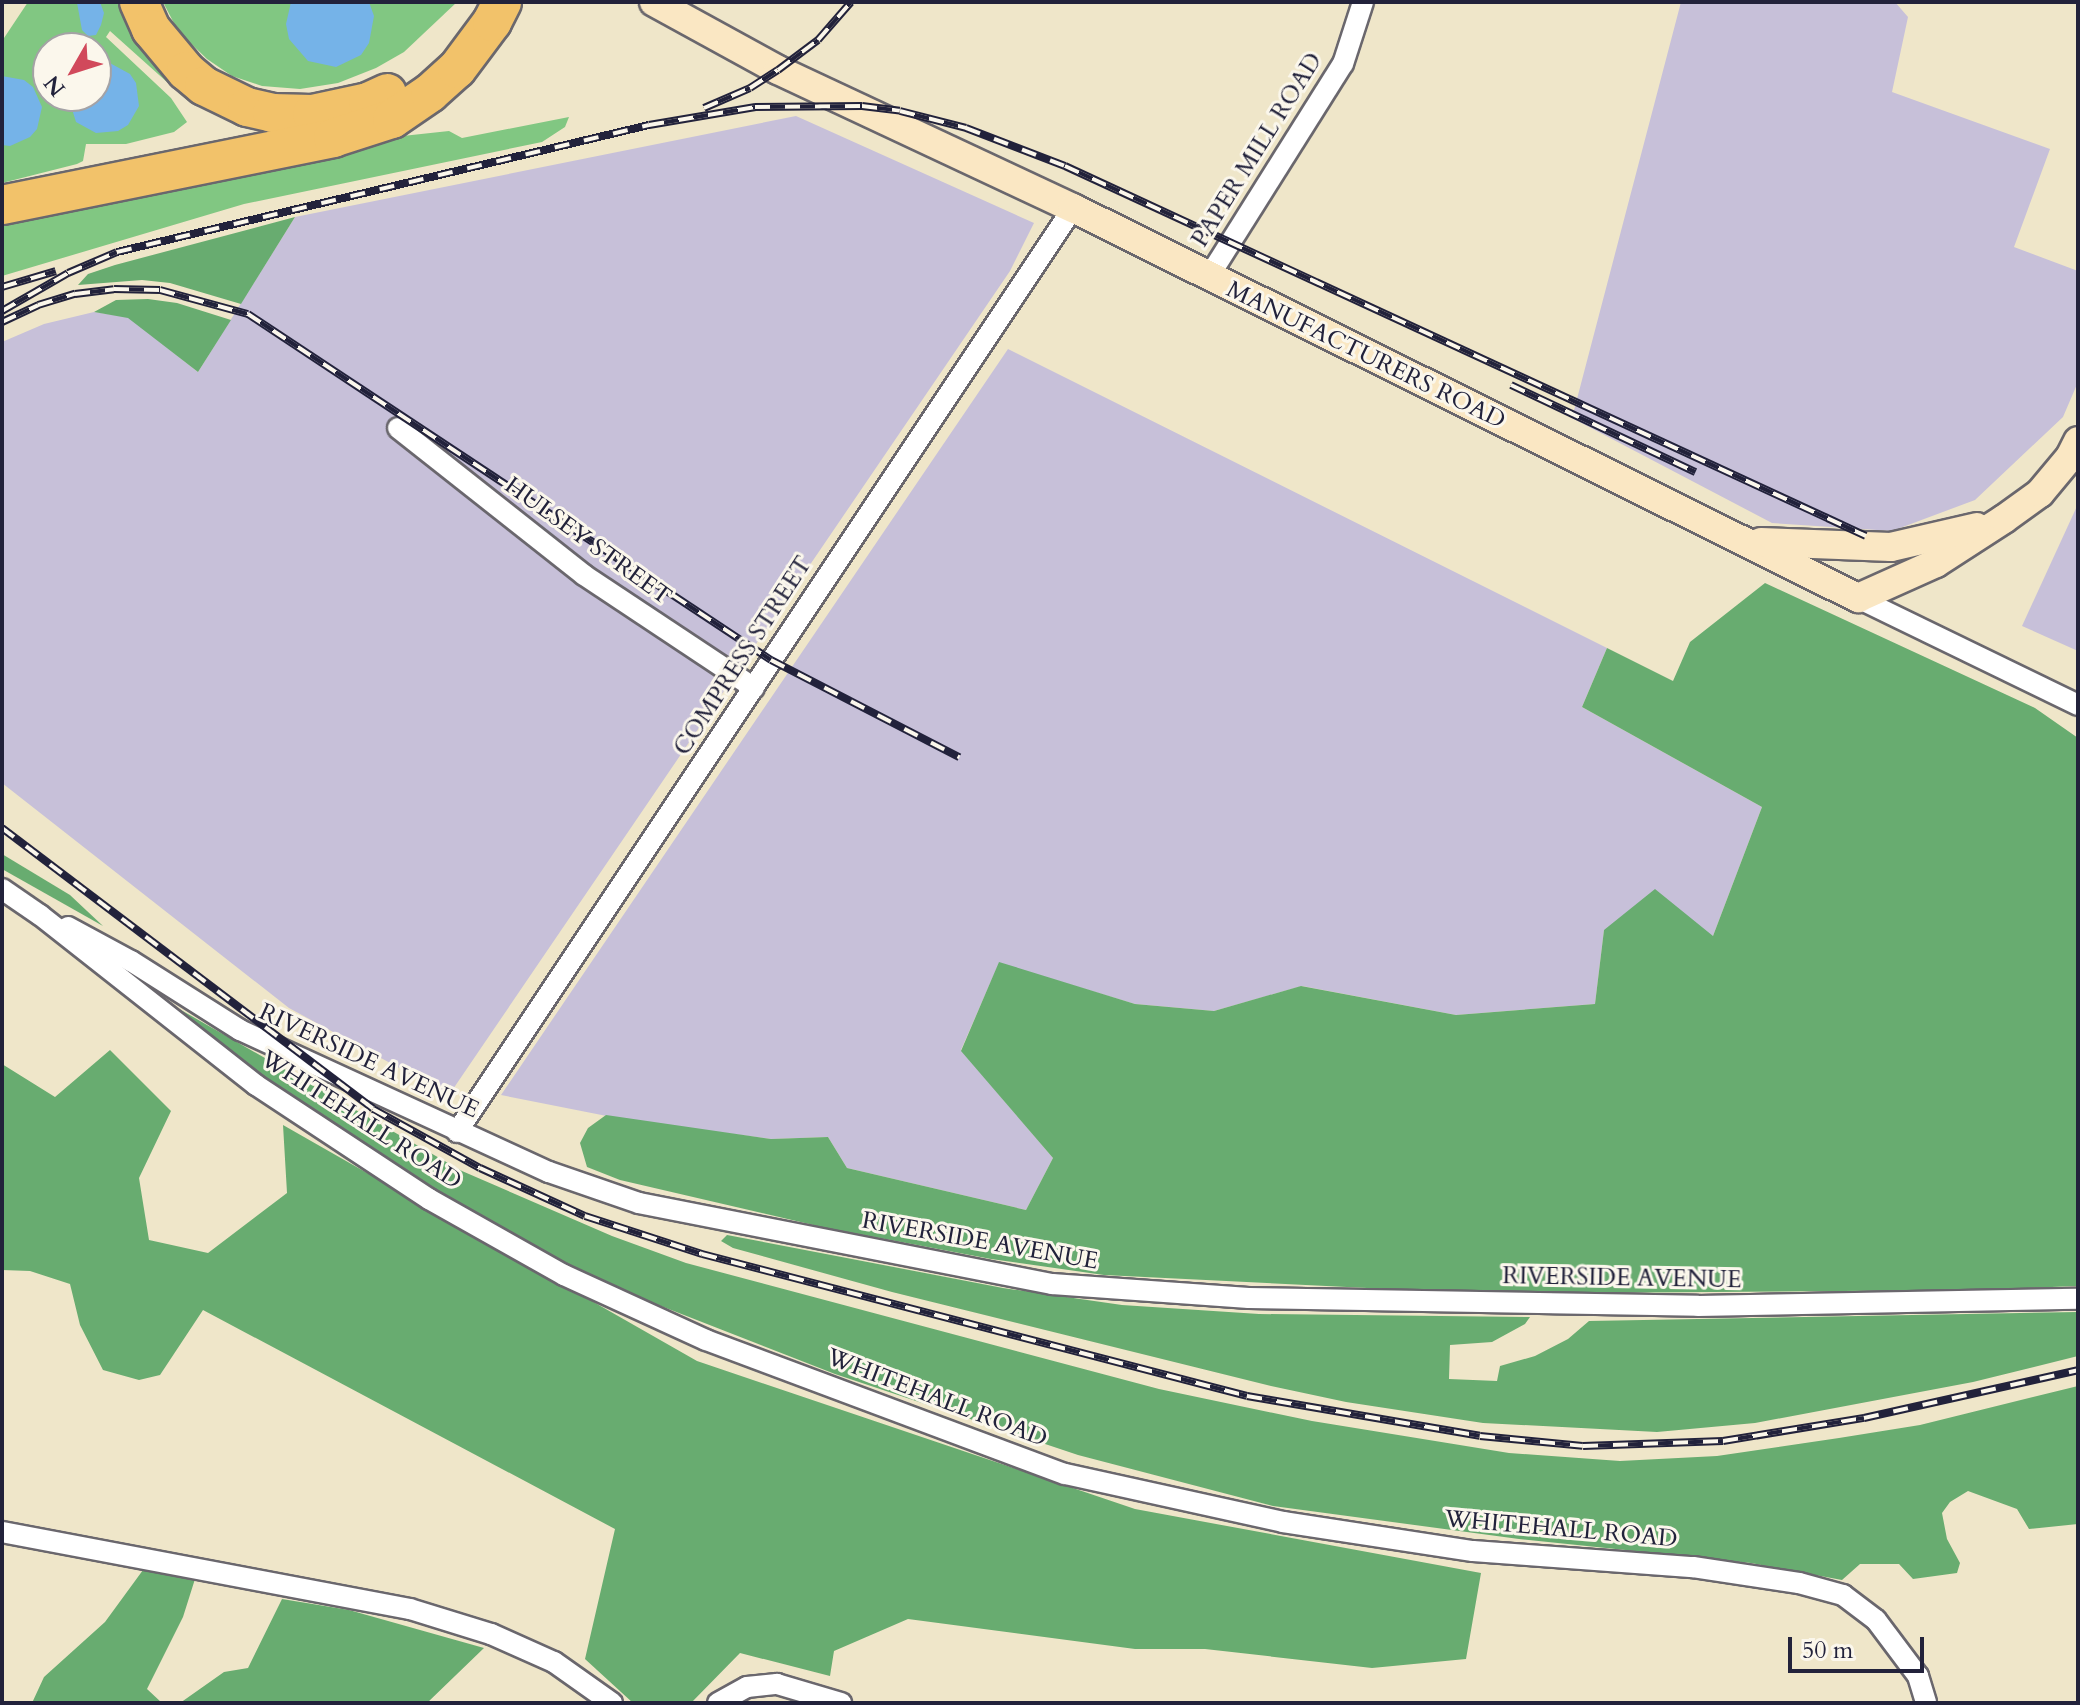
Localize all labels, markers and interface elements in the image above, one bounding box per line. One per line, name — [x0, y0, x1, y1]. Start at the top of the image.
north arrow — [32, 32, 112, 112]
street label: PAPER MILL ROAD — [1186, 48, 1328, 252]
text: N — [37, 69, 73, 103]
street label: MANUFACTURERS ROAD — [1222, 275, 1510, 435]
street label: HULSEY STREET — [499, 471, 677, 611]
street label: COMPRESS STREET — [668, 551, 818, 761]
street label: RIVERSIDE AVENUE — [254, 997, 484, 1125]
street label: WHITEHALL ROAD — [255, 1044, 467, 1196]
street label: RIVERSIDE AVENUE — [860, 1206, 1100, 1276]
street label: RIVERSIDE AVENUE — [1502, 1262, 1742, 1294]
street label: WHITEHALL ROAD — [823, 1343, 1051, 1453]
street label: WHITEHALL ROAD — [1443, 1504, 1679, 1554]
scale bar — [1792, 1621, 1928, 1671]
text: 50 m — [1802, 1634, 1853, 1667]

